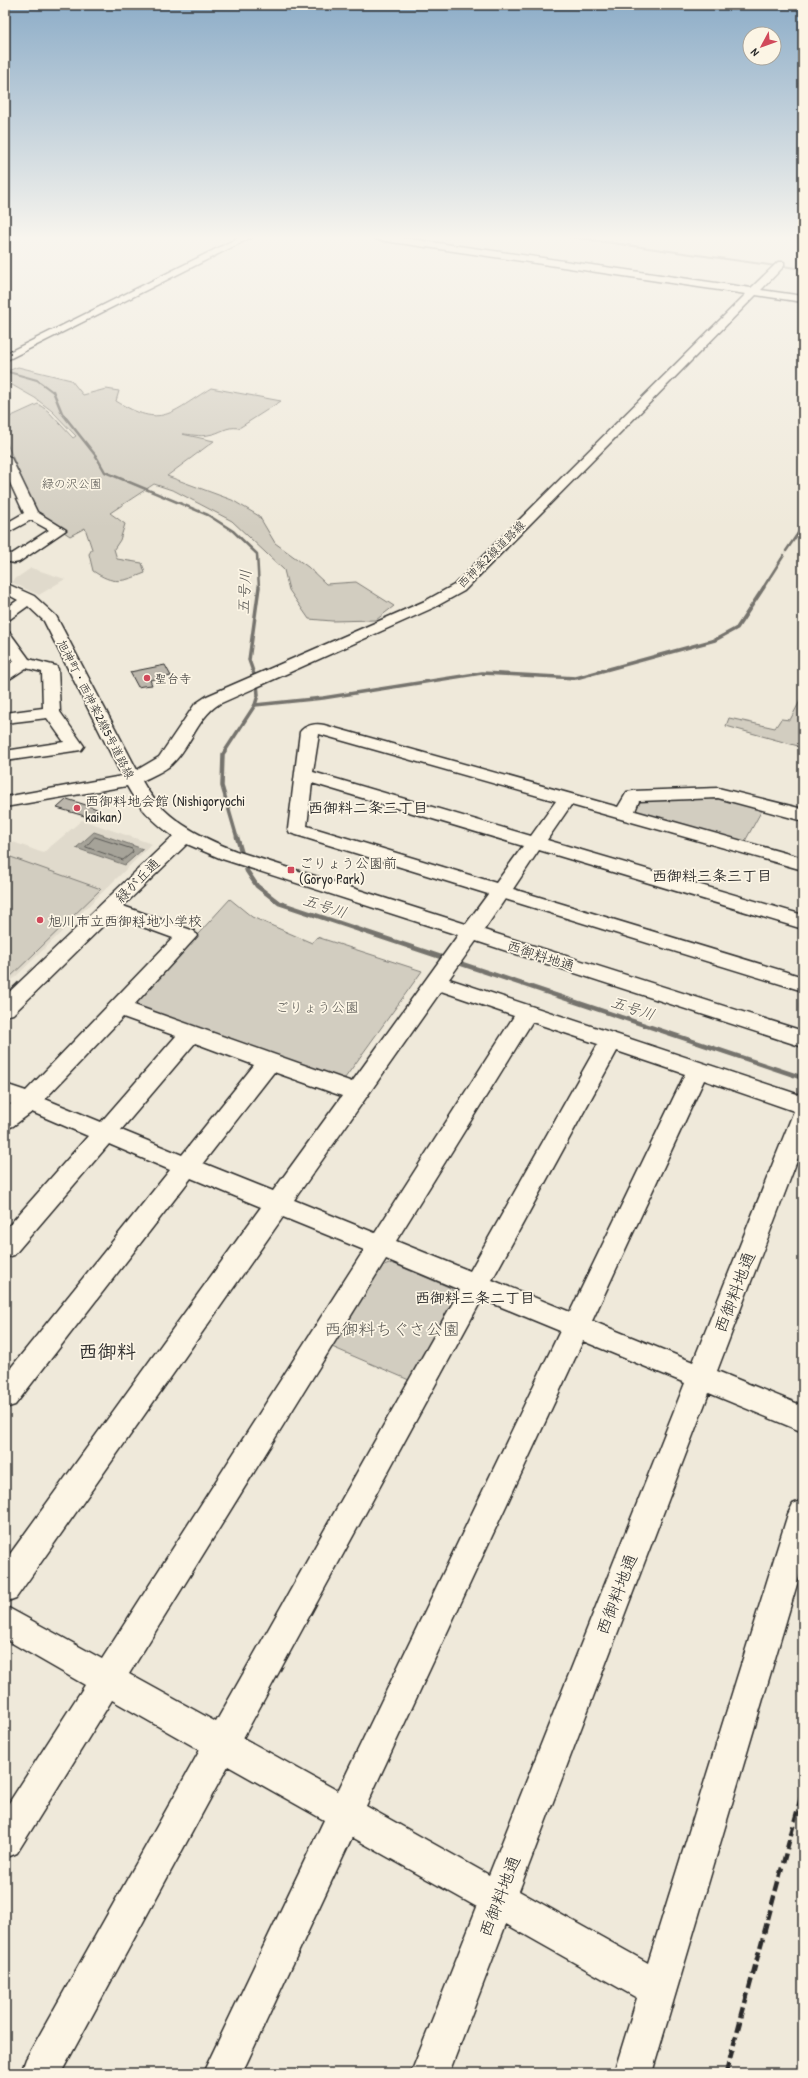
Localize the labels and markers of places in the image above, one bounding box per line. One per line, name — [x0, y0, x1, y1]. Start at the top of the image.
place label: 聖台寺 — [155, 670, 191, 687]
marker: 聖台寺 — [142, 673, 152, 683]
place label: 西御料地会館 (Nishigoryochi kaikan) — [85, 791, 245, 826]
marker: 西御料地会館 (Nishigoryochi kaikan) — [72, 803, 82, 813]
place label: ごりょう公園前 (Goryo Park) — [299, 853, 397, 889]
marker: ごりょう公園前 (Goryo Park) — [286, 865, 296, 875]
place label: 旭川市立西御料地小学校 — [48, 911, 202, 930]
marker: 旭川市立西御料地小学校 — [35, 915, 45, 925]

